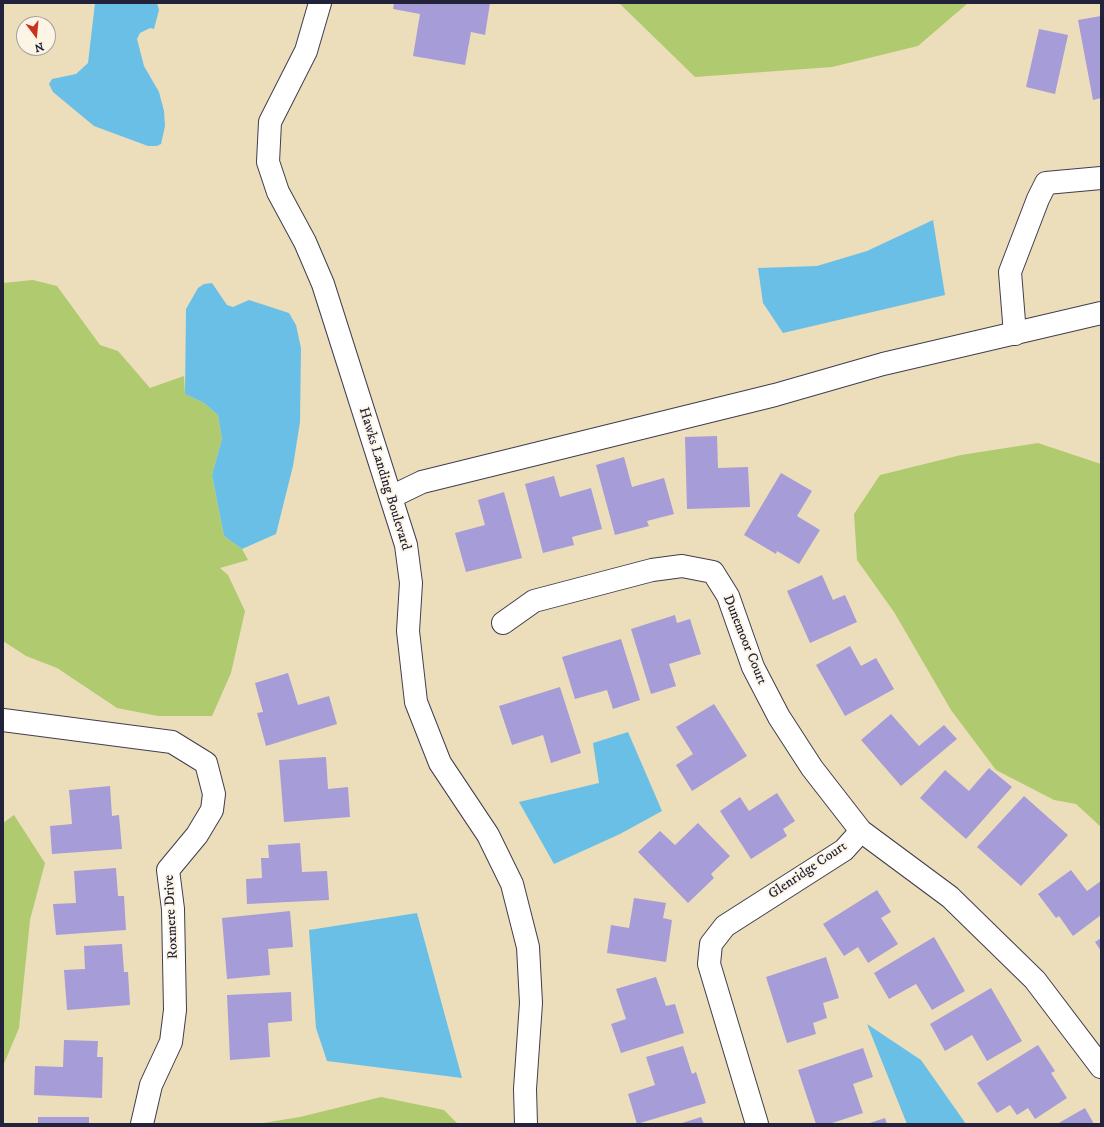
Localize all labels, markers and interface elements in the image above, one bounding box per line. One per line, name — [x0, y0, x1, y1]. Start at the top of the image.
north arrow — [16, 16, 56, 56]
text: N — [33, 39, 45, 55]
street label: Hawks Landing Boulevard — [354, 405, 414, 553]
street label: Dunemoor Court — [718, 593, 770, 687]
street label: Glenridge Court — [766, 839, 850, 903]
street label: Roxmere Drive — [161, 874, 183, 960]

